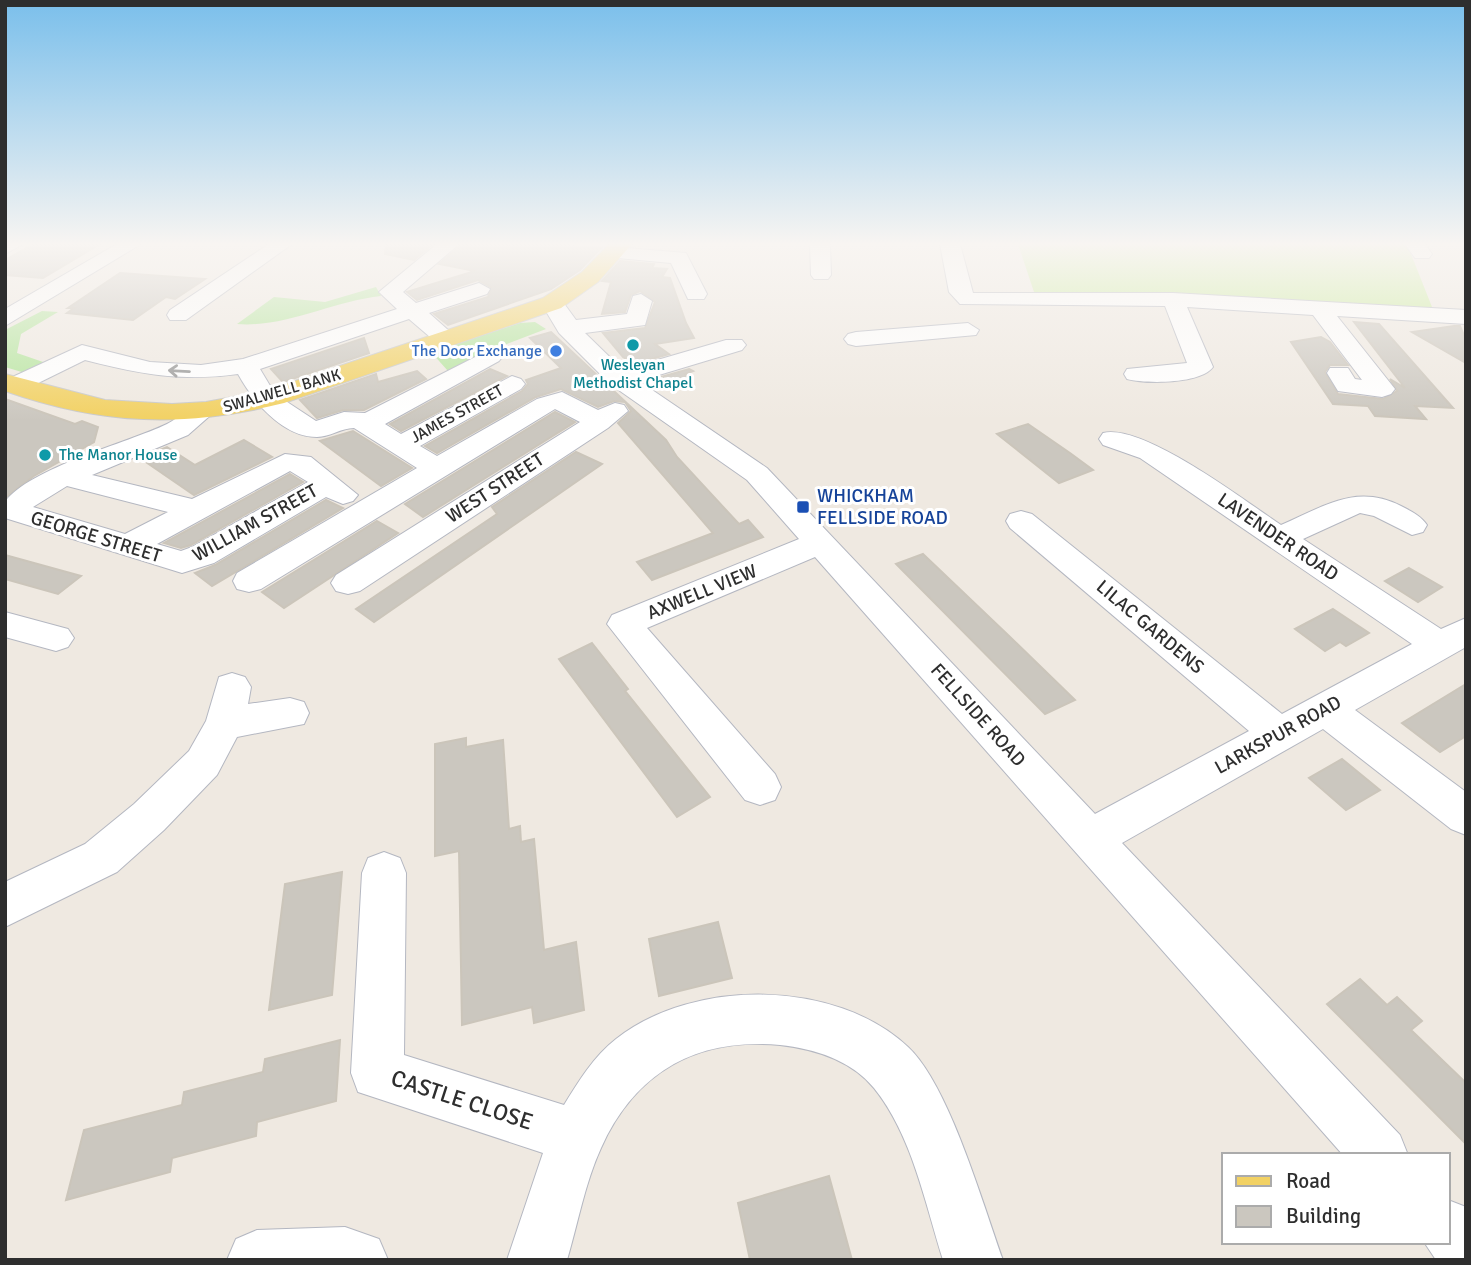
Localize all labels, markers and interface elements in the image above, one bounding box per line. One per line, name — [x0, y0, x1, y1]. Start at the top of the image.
marker: Wesleyan Methodist Chapel — [625, 337, 641, 353]
place label: The Door Exchange — [412, 341, 542, 361]
marker: The Door Exchange — [548, 343, 564, 359]
place label: Wesleyan Methodist Chapel — [573, 355, 693, 393]
one-way arrow — [167, 364, 190, 377]
street label: SWALWELL BANK — [221, 365, 344, 417]
street label: JAMES STREET — [407, 380, 507, 448]
place label: The Manor House — [59, 445, 177, 465]
marker: The Manor House — [37, 447, 53, 463]
street label: WEST STREET — [441, 447, 549, 529]
street label: WILLIAM STREET — [188, 478, 322, 567]
place label: WHICKHAM FELLSIDE ROAD — [817, 484, 948, 530]
street label: LAVENDER ROAD — [1213, 488, 1343, 586]
marker: WHICKHAM FELLSIDE ROAD — [795, 499, 811, 515]
street label: GEORGE STREET — [28, 506, 165, 568]
street label: AXWELL VIEW — [643, 559, 761, 625]
street label: LILAC GARDENS — [1091, 575, 1209, 679]
street label: FELLSIDE ROAD — [925, 658, 1031, 772]
street label: LARKSPUR ROAD — [1211, 690, 1345, 780]
street label: CASTLE CLOSE — [387, 1063, 537, 1137]
legend — [1222, 1153, 1450, 1244]
text: Road — [1286, 1168, 1331, 1194]
text: Building — [1286, 1203, 1361, 1229]

